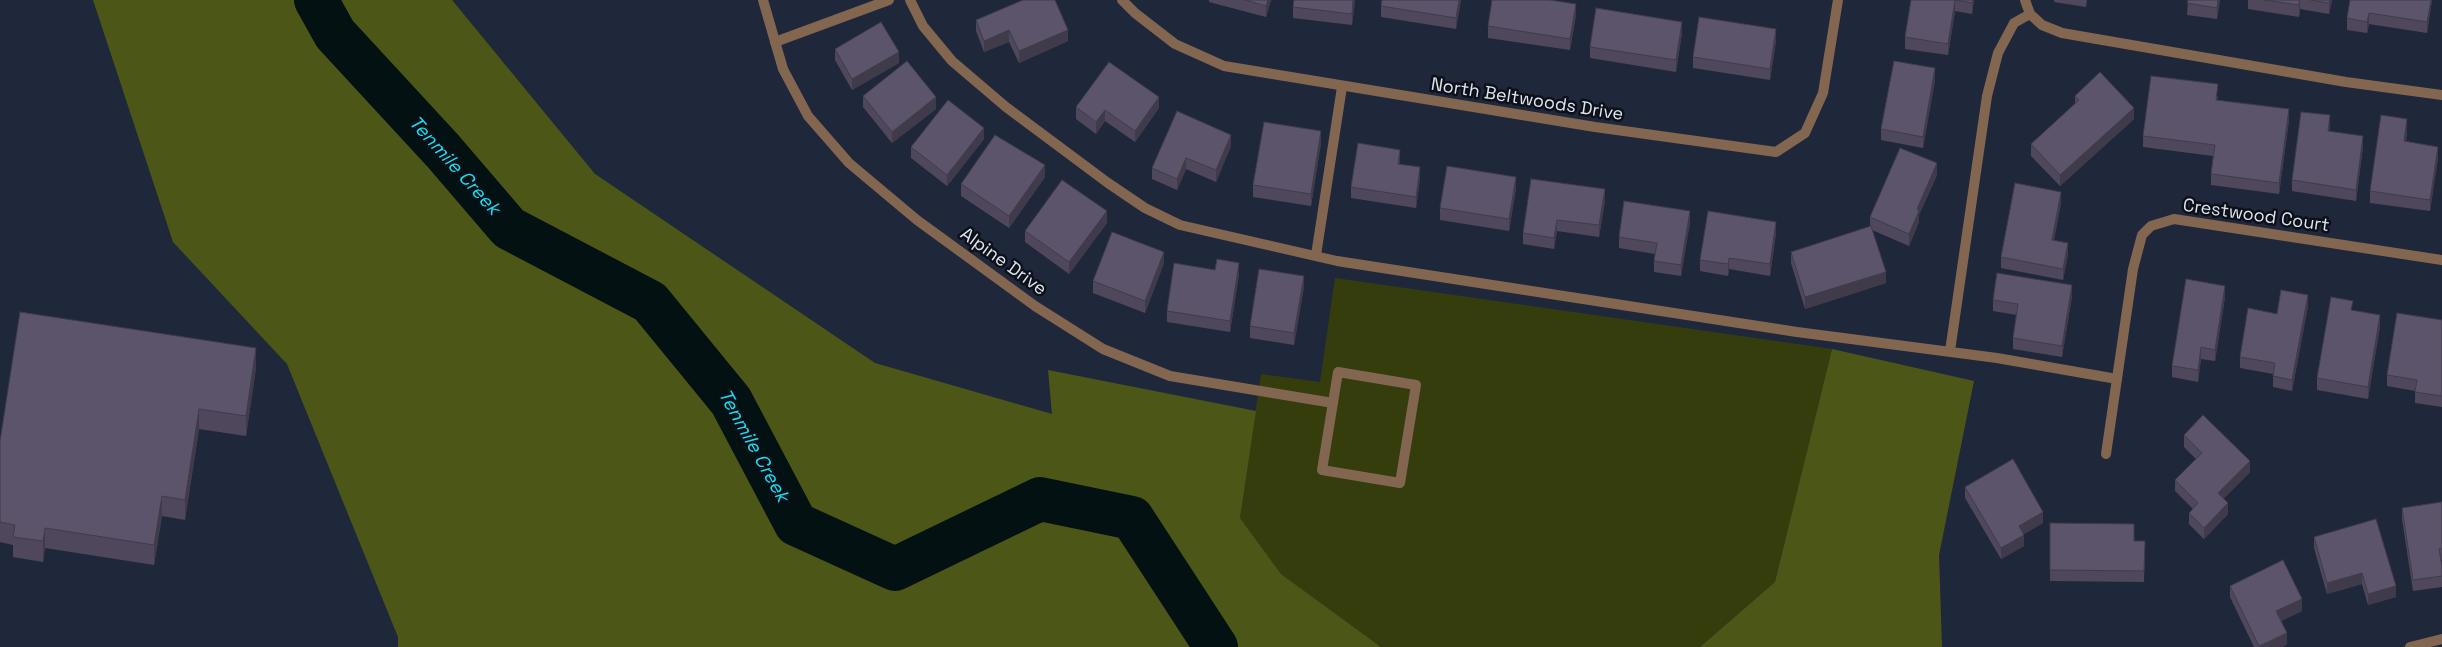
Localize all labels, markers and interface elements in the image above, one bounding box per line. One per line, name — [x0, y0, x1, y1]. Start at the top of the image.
street label: North Beltwoods Drive — [1429, 74, 1625, 126]
water label: Tenmile Creek — [403, 112, 505, 220]
street label: Crestwood Court — [2181, 195, 2331, 237]
street label: Alpine Drive — [956, 224, 1050, 300]
water label: Tenmile Creek — [713, 386, 793, 506]

